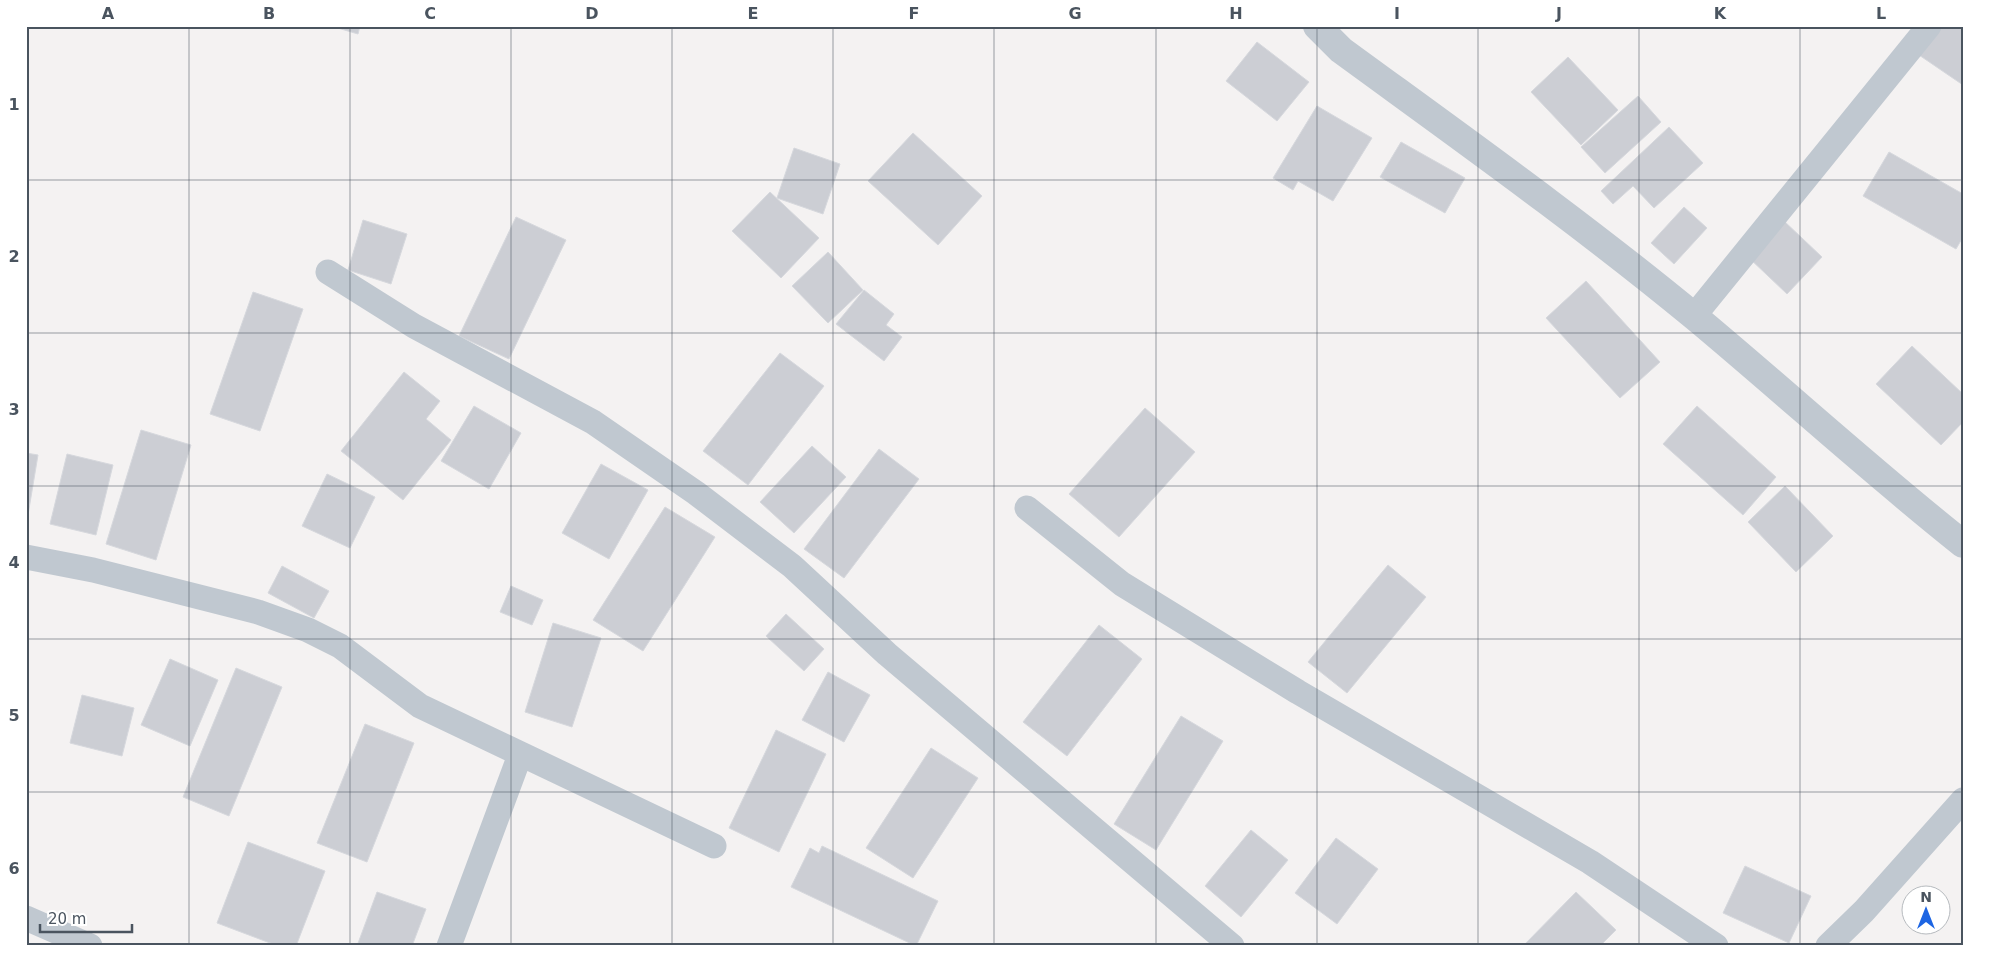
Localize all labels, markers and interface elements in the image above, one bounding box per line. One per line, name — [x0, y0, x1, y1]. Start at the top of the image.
text: A — [102, 4, 115, 23]
text: B — [263, 4, 275, 23]
text: C — [424, 4, 436, 23]
text: D — [585, 4, 599, 23]
text: E — [748, 4, 758, 23]
text: F — [909, 4, 919, 23]
text: G — [1068, 4, 1082, 23]
text: H — [1229, 4, 1243, 23]
text: I — [1394, 4, 1400, 23]
text: J — [1555, 4, 1562, 23]
text: K — [1714, 4, 1727, 23]
text: L — [1876, 4, 1886, 23]
text: 1 — [8, 95, 20, 114]
text: 2 — [8, 247, 20, 266]
text: 3 — [8, 400, 20, 419]
text: 4 — [8, 553, 20, 572]
text: 5 — [8, 706, 20, 725]
text: 6 — [8, 859, 20, 878]
north arrow — [1902, 884, 1952, 934]
text: N — [1920, 889, 1932, 905]
scale bar — [40, 902, 132, 934]
text: 20 m — [48, 910, 86, 928]

